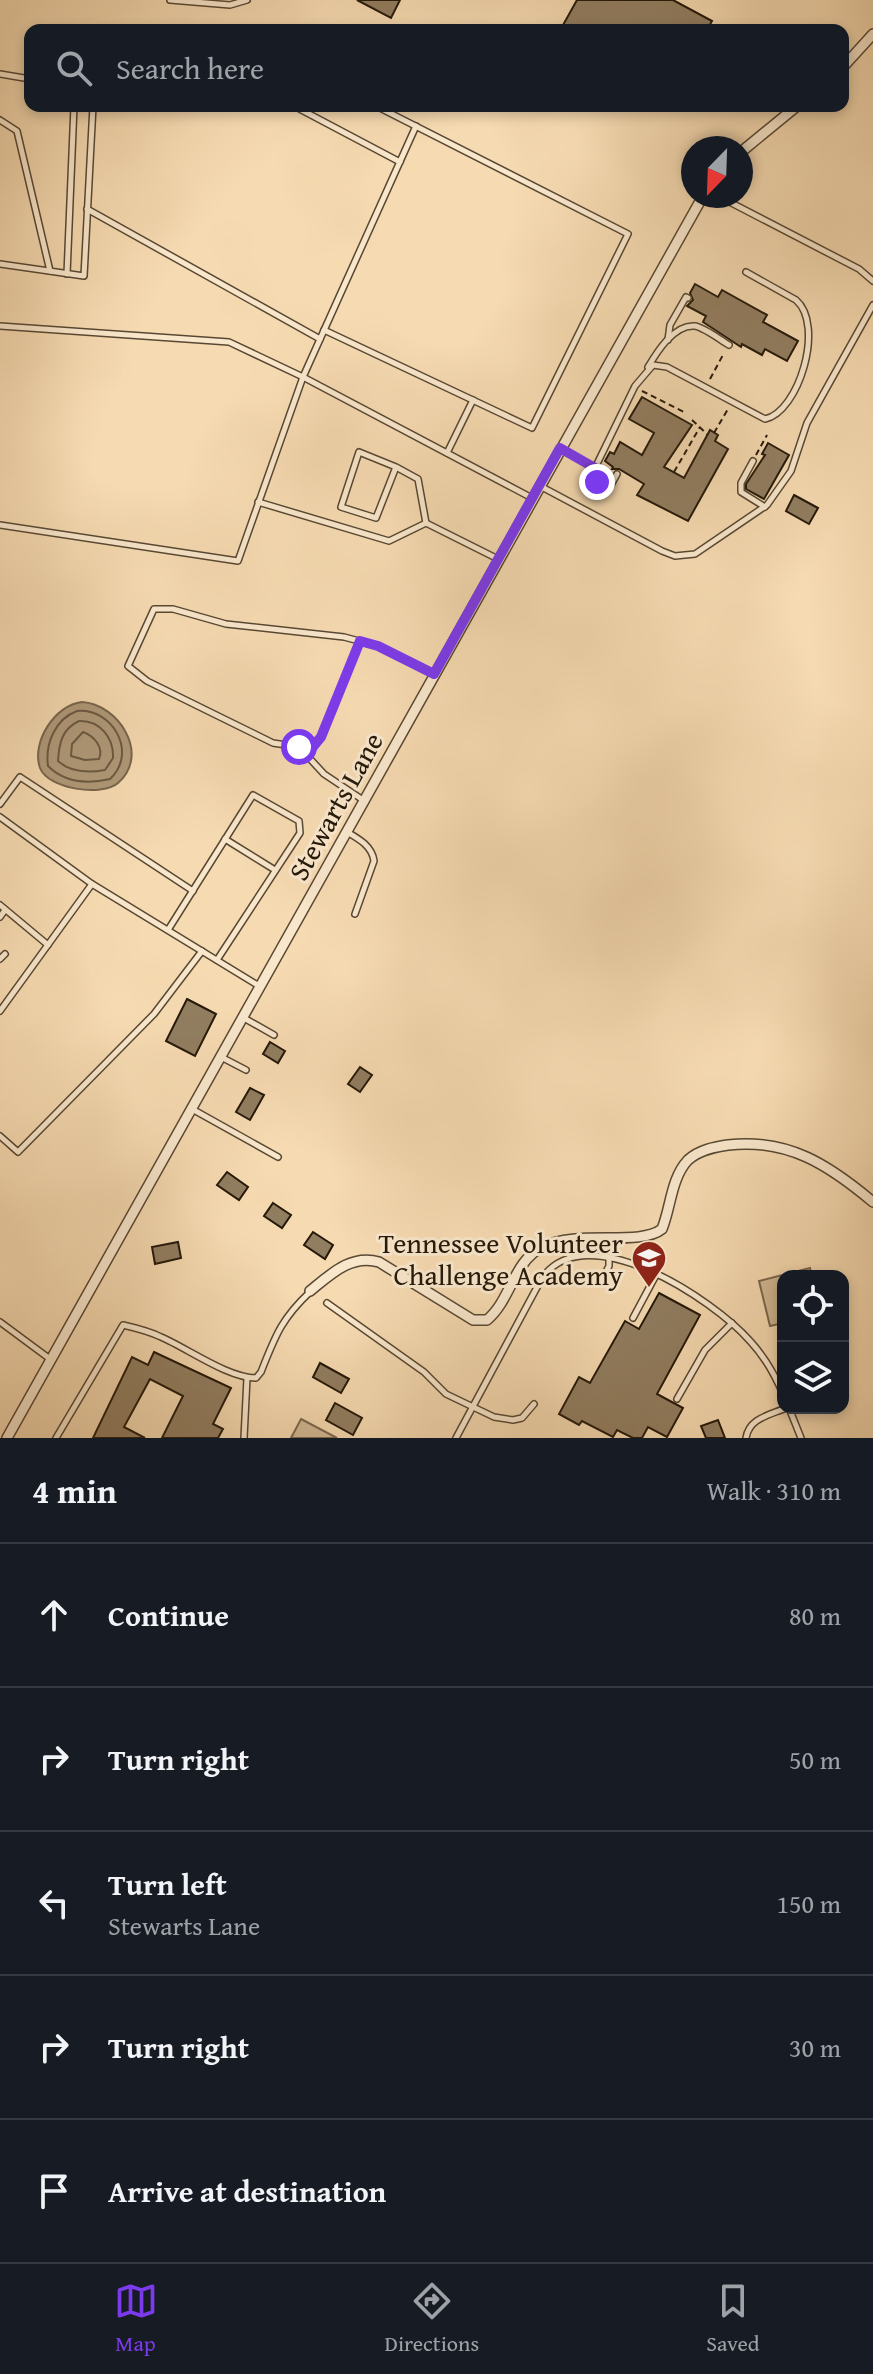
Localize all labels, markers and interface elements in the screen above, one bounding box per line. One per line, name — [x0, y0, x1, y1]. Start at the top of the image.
search box — [24, 24, 849, 112]
icon: search — [52, 46, 96, 90]
text: Search here — [116, 46, 264, 90]
north arrow — [681, 136, 753, 208]
route end — [579, 464, 615, 500]
street label: Stewarts Lane — [277, 724, 393, 888]
route start — [281, 729, 317, 765]
place label: Tennessee Volunteer Challenge Academy — [379, 1222, 623, 1295]
school or university icon: Tennessee Volunteer Challenge Academy — [630, 1239, 668, 1289]
map controls — [777, 1270, 849, 1414]
button: locate — [777, 1270, 849, 1342]
button: layers — [777, 1342, 849, 1414]
text: 4 min — [32, 1466, 117, 1515]
text: Walk · 310 m — [707, 1471, 841, 1510]
icon: ahead — [32, 1593, 76, 1637]
text: Continue — [108, 1593, 229, 1637]
text: 80 m — [789, 1596, 841, 1635]
icon: right — [32, 1737, 76, 1781]
text: Turn right — [108, 1737, 249, 1781]
text: 50 m — [789, 1740, 841, 1779]
text: Turn left — [108, 1862, 227, 1906]
icon: left — [32, 1881, 76, 1925]
text: 150 m — [776, 1884, 841, 1923]
text: Stewarts Lane — [108, 1906, 260, 1945]
icon: right — [32, 2025, 76, 2069]
text: Turn right — [108, 2025, 249, 2069]
text: 30 m — [789, 2028, 841, 2067]
icon: arrive — [32, 2169, 76, 2213]
text: Arrive at destination — [108, 2169, 386, 2213]
tab: Map — [114, 2279, 158, 2359]
tab: Directions — [385, 2279, 479, 2359]
tab: Saved — [706, 2279, 759, 2359]

